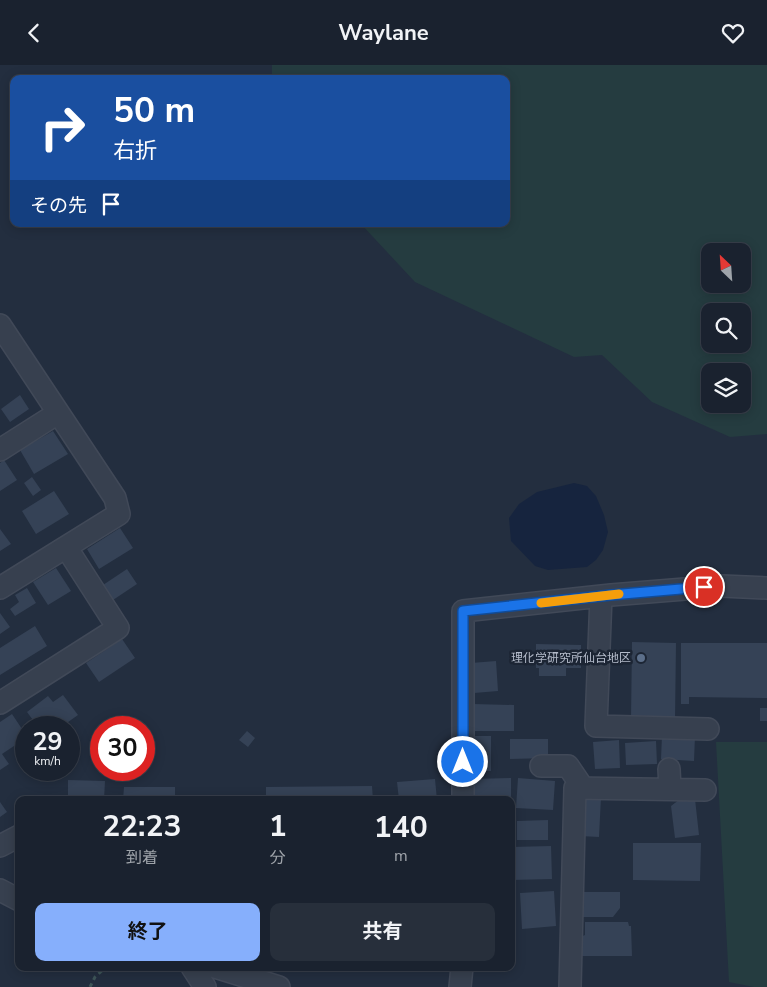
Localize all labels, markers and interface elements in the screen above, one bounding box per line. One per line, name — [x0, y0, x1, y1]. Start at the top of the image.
text: Waylane — [338, 18, 429, 48]
icon: back — [20, 19, 48, 47]
icon: heart — [719, 19, 747, 47]
text: 50 m — [113, 87, 195, 134]
icon: right — [30, 95, 95, 160]
text: 右折 — [113, 136, 157, 166]
icon: arrive — [97, 190, 125, 218]
text: その先 — [30, 193, 87, 219]
north arrow — [701, 243, 751, 293]
map controls — [701, 243, 751, 413]
button: search — [701, 303, 751, 353]
button: layers — [701, 363, 751, 413]
pin — [683, 566, 725, 608]
icon: arrive — [690, 573, 718, 601]
place label: 理化学研究所仙台地区 — [511, 650, 631, 666]
marker: 理化学研究所仙台地区 — [635, 652, 647, 664]
speed limit sign: 30 — [90, 716, 155, 781]
text: 29 — [32, 725, 63, 759]
position arrow — [436, 735, 488, 787]
text: km/h — [34, 753, 61, 769]
text: 22:23 — [102, 806, 182, 847]
text: 1 — [269, 806, 287, 847]
text: 140 — [374, 807, 428, 848]
text: m — [394, 845, 408, 867]
text: 到着 — [126, 847, 158, 869]
text: 分 — [270, 847, 286, 869]
button: 終了 — [35, 903, 260, 961]
button: 共有 — [270, 903, 495, 961]

